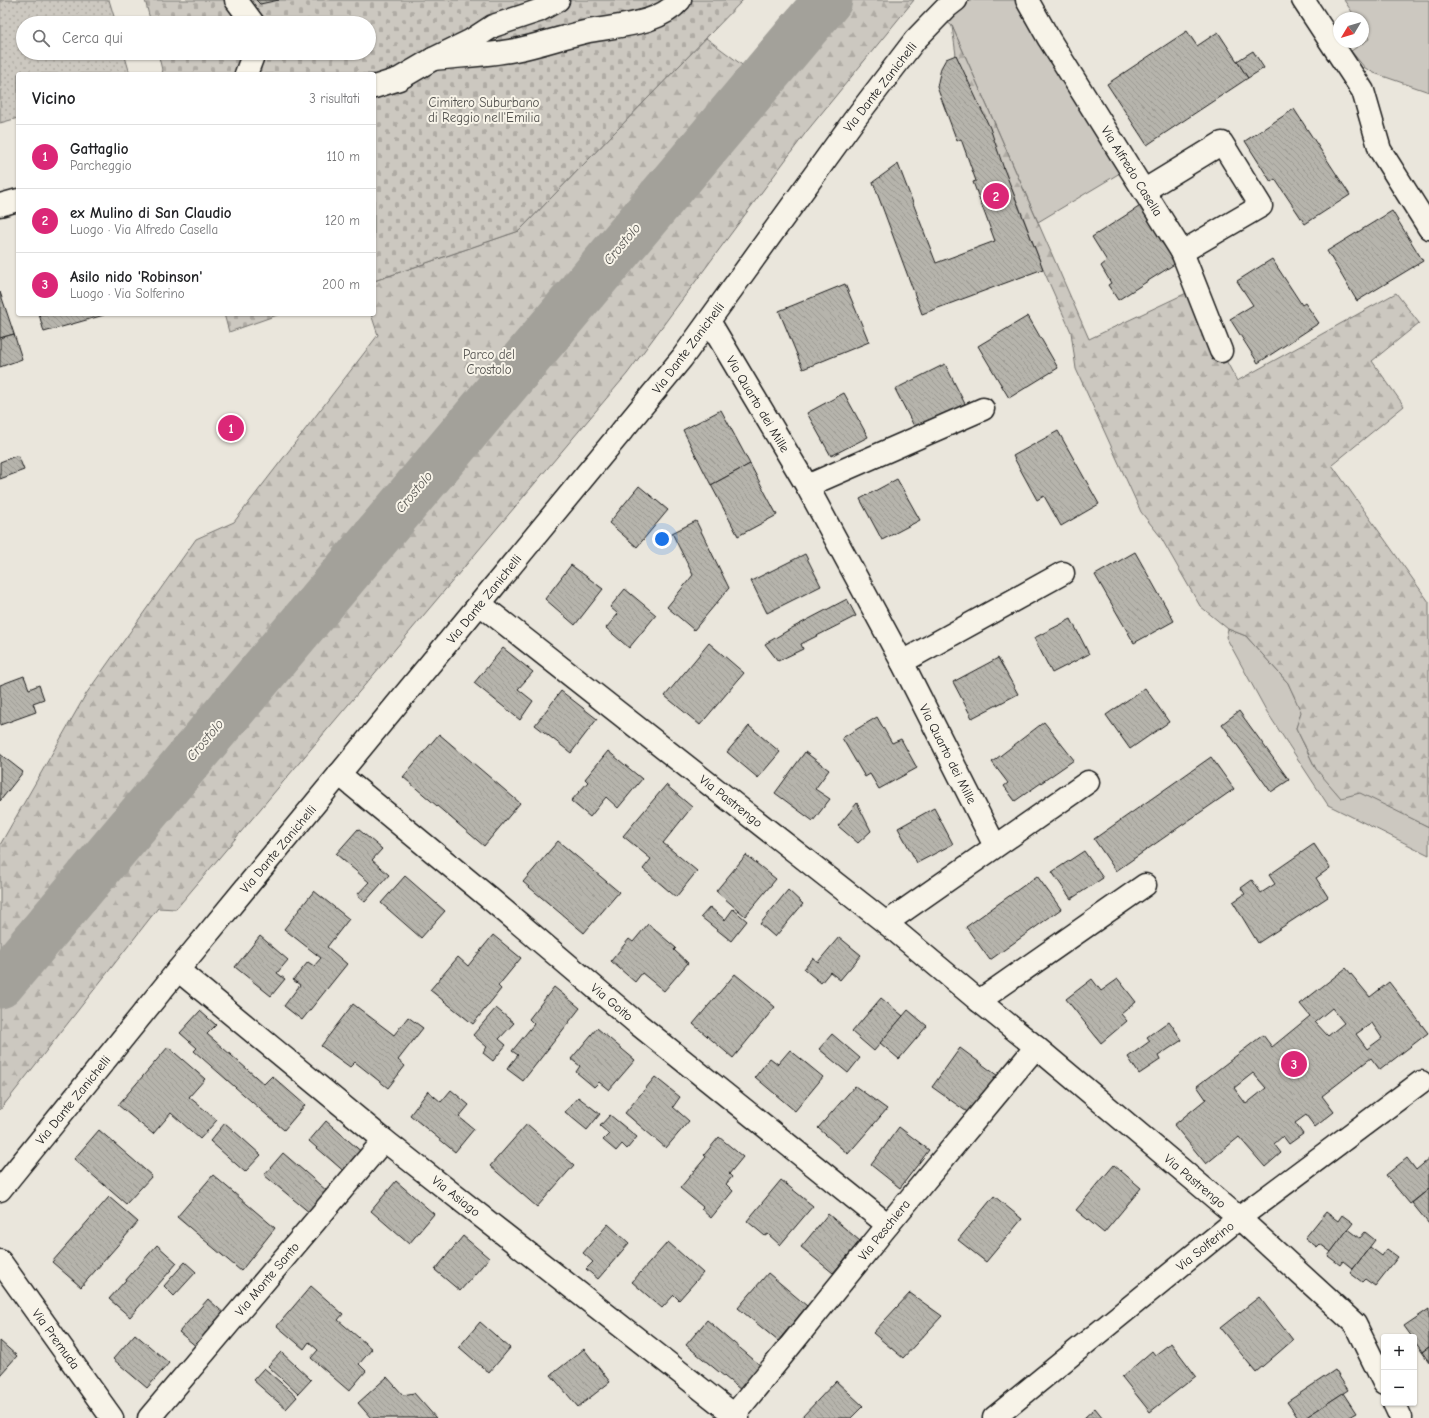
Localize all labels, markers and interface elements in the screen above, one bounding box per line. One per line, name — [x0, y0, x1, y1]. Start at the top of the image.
north arrow — [1333, 12, 1369, 48]
search box — [16, 16, 376, 60]
icon: search — [30, 27, 52, 49]
text: Cerca qui — [62, 29, 123, 47]
street label: Via Dante Zanichelli — [840, 39, 920, 135]
text: Vicino — [32, 89, 75, 108]
text: 3 risultati — [309, 91, 360, 106]
park label: Cimitero Suburbano di Reggio nell'Emilia — [428, 95, 540, 125]
street label: Via Alfredo Casella — [1098, 123, 1166, 219]
text: Gattaglio — [70, 140, 128, 158]
text: 1 — [42, 149, 48, 164]
text: 110 m — [327, 149, 360, 164]
text: Parcheggio — [70, 158, 132, 173]
pin: 2 — [983, 181, 1009, 211]
text: ex Mulino di San Claudio — [70, 204, 232, 222]
text: 2 — [42, 213, 48, 228]
text: 120 m — [325, 213, 360, 228]
water label: Crostolo — [600, 220, 644, 268]
text: Luogo · Via Alfredo Casella — [70, 222, 218, 237]
text: Asilo nido 'Robinson' — [70, 268, 202, 286]
text: 3 — [42, 277, 48, 292]
text: 200 m — [322, 277, 360, 292]
text: Luogo · Via Solferino — [70, 286, 185, 301]
street label: Via Dante Zanichelli — [649, 300, 727, 396]
park label: Parco del Crostolo — [463, 347, 515, 377]
street label: Via Quarto dei Mille — [723, 353, 793, 455]
pin: 1 — [218, 413, 244, 443]
water label: Crostolo — [392, 468, 436, 516]
your location — [652, 529, 672, 549]
street label: Via Dante Zanichelli — [444, 552, 524, 646]
street label: Via Quarto dei Mille — [916, 702, 980, 807]
water label: Crostolo — [183, 716, 227, 764]
street label: Via Pastrengo — [696, 772, 766, 830]
street label: Via Dante Zanichelli — [237, 802, 319, 896]
street label: Via Goito — [588, 980, 636, 1024]
pin: 3 — [1281, 1049, 1307, 1079]
street label: Via Dante Zanichelli — [33, 1053, 113, 1147]
street label: Via Pastrengo — [1161, 1151, 1229, 1211]
street label: Via Asiago — [429, 1172, 483, 1220]
street label: Via Peschiera — [855, 1197, 913, 1263]
street label: Via Solferino — [1173, 1218, 1237, 1274]
street label: Via Monte Santo — [232, 1239, 302, 1319]
street label: Via Premuda — [29, 1306, 83, 1372]
map controls — [1381, 1334, 1417, 1406]
button: + — [1381, 1334, 1417, 1370]
button: − — [1381, 1370, 1417, 1406]

